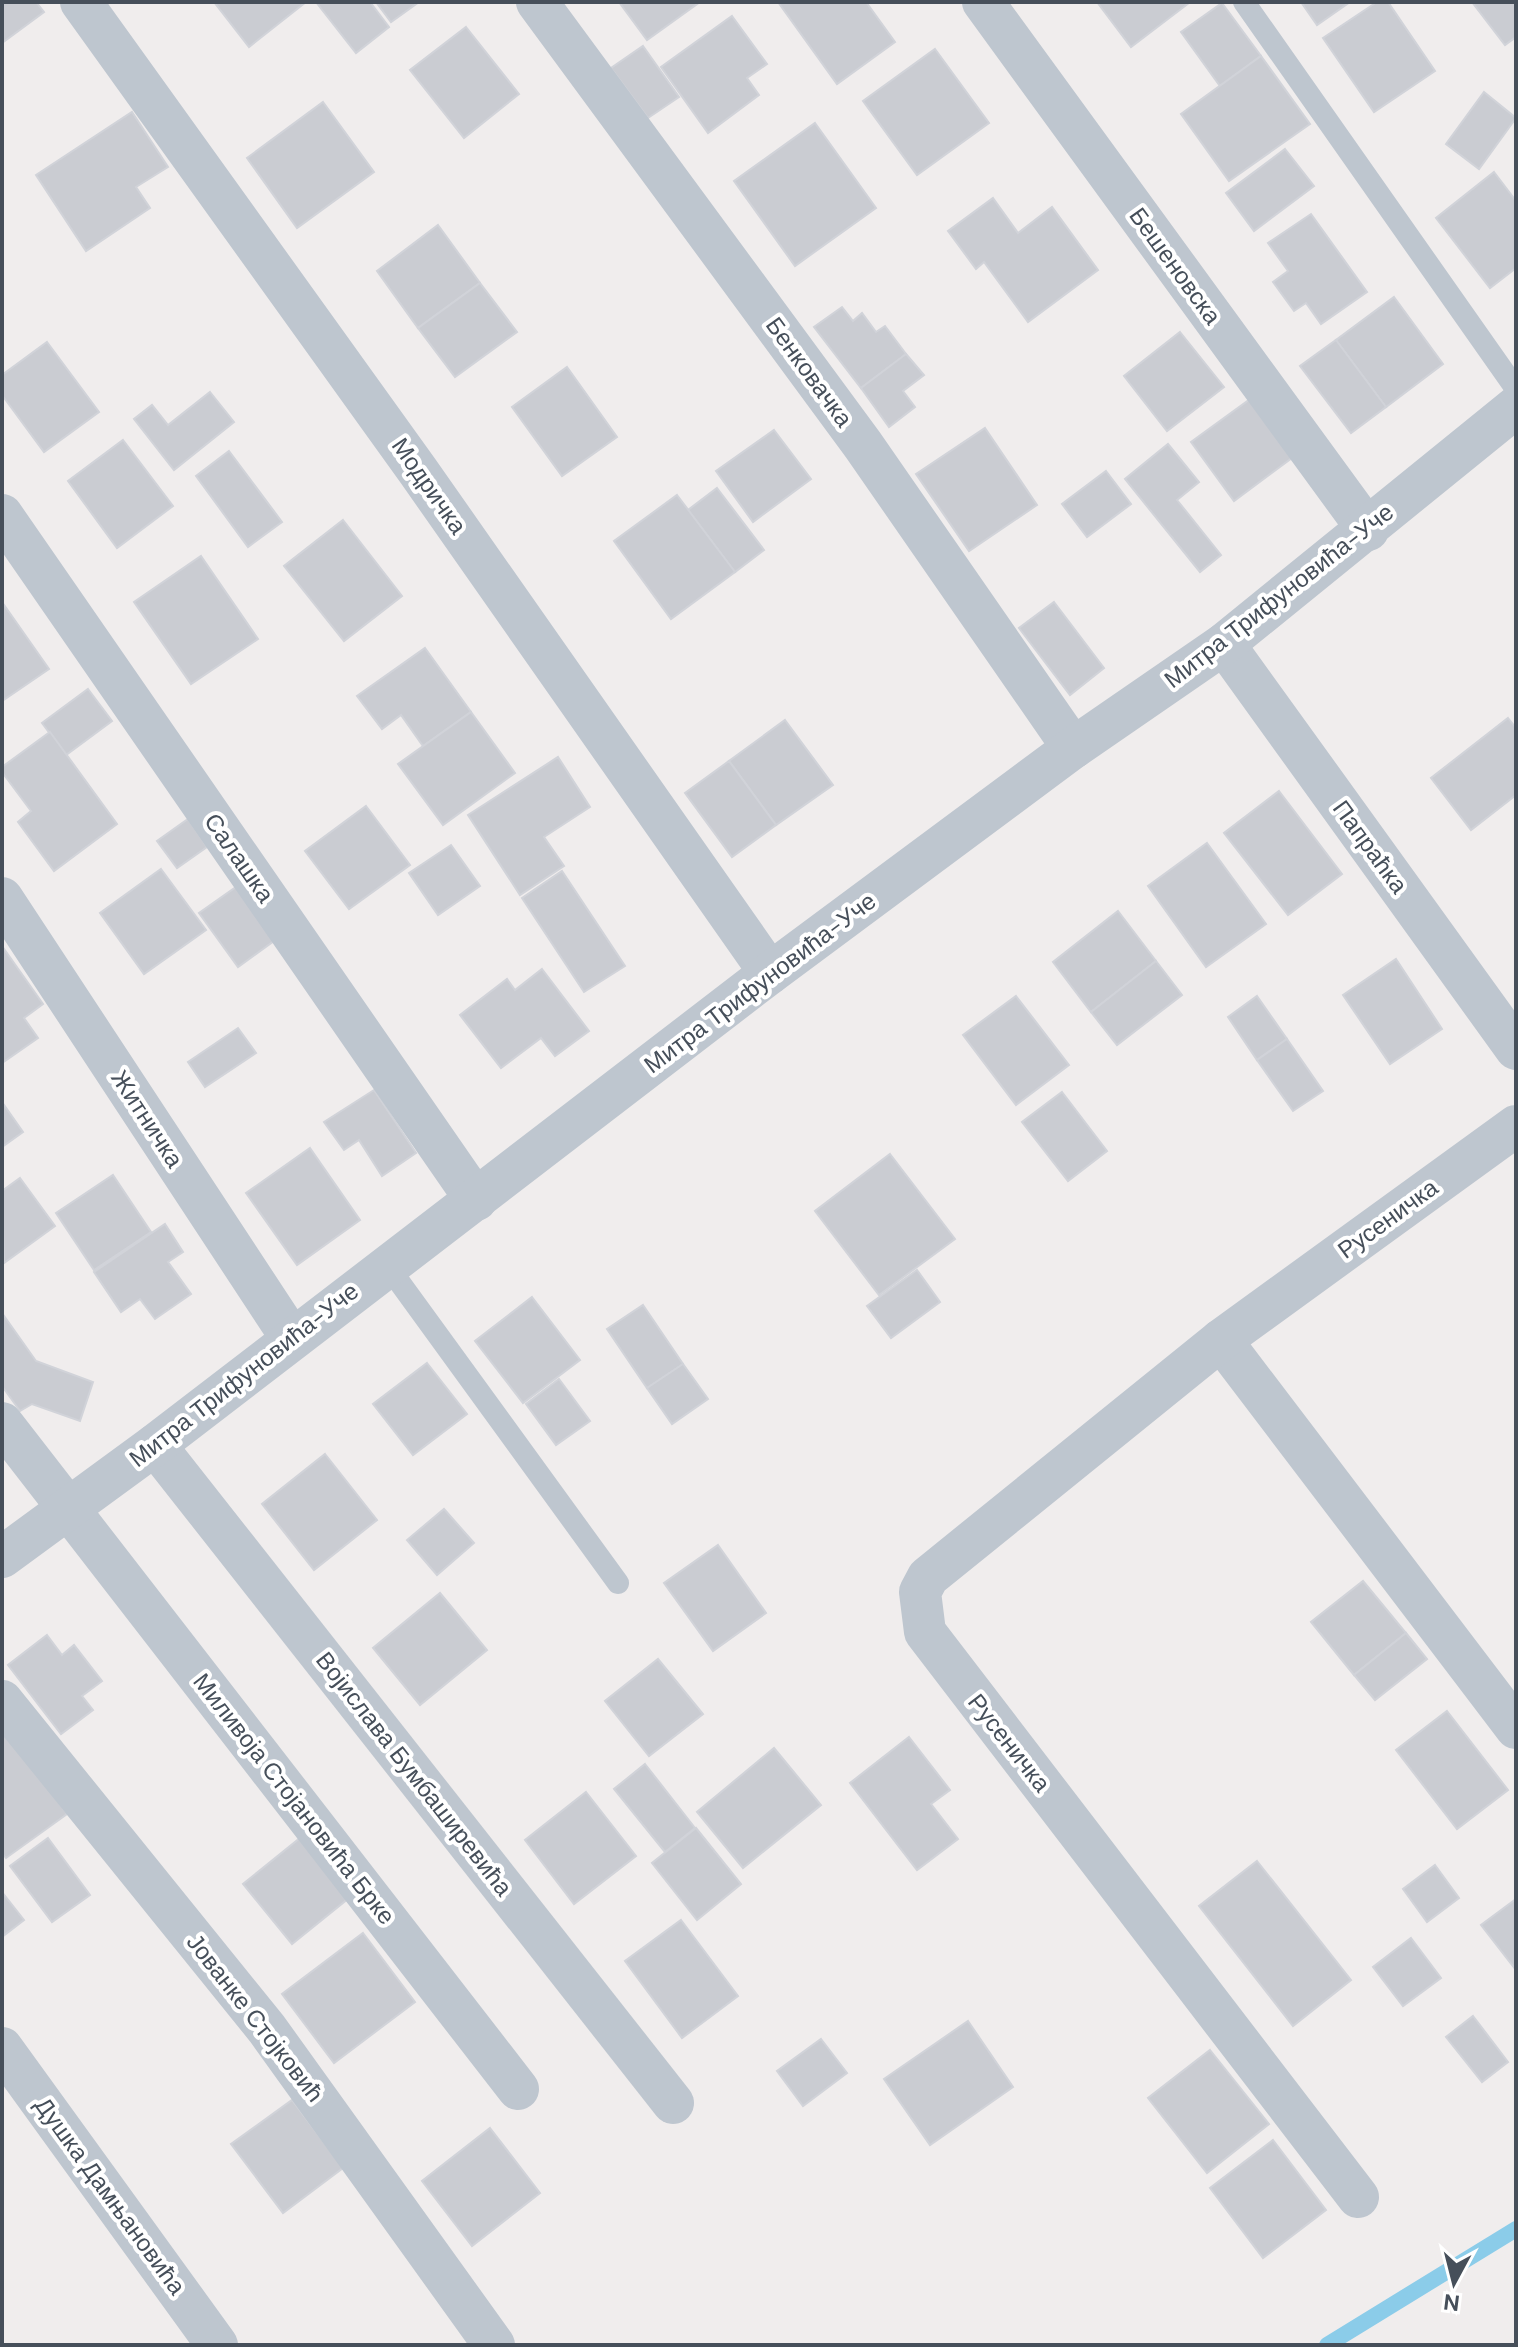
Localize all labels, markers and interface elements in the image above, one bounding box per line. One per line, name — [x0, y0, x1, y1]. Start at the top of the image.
street label: Бешеновска — [1123, 201, 1229, 331]
street label: Бенковачка — [759, 311, 860, 433]
street label: Модричка — [385, 431, 474, 540]
street label: Митра Трифуновића-Уче — [1158, 496, 1400, 695]
street label: Папраћка — [1326, 794, 1415, 900]
street label: Салашка — [197, 807, 282, 909]
street label: Митра Трифуновића-Уче — [638, 885, 882, 1080]
street label: Житничка — [104, 1064, 191, 1174]
street label: Русеничка — [1331, 1171, 1445, 1265]
street label: Митра Трифуновића-Уче — [123, 1275, 365, 1474]
street label: Војислава Бумбаширевића — [309, 1645, 520, 1903]
street label: Миливоја Стојановића Брке — [186, 1667, 402, 1931]
street label: Русеничка — [961, 1687, 1058, 1799]
street label: Јованке Стојковић — [180, 1927, 331, 2108]
street label: Душка Дамњановића — [28, 2091, 193, 2301]
north arrow — [1414, 2243, 1494, 2323]
text: N — [1442, 2287, 1461, 2318]

